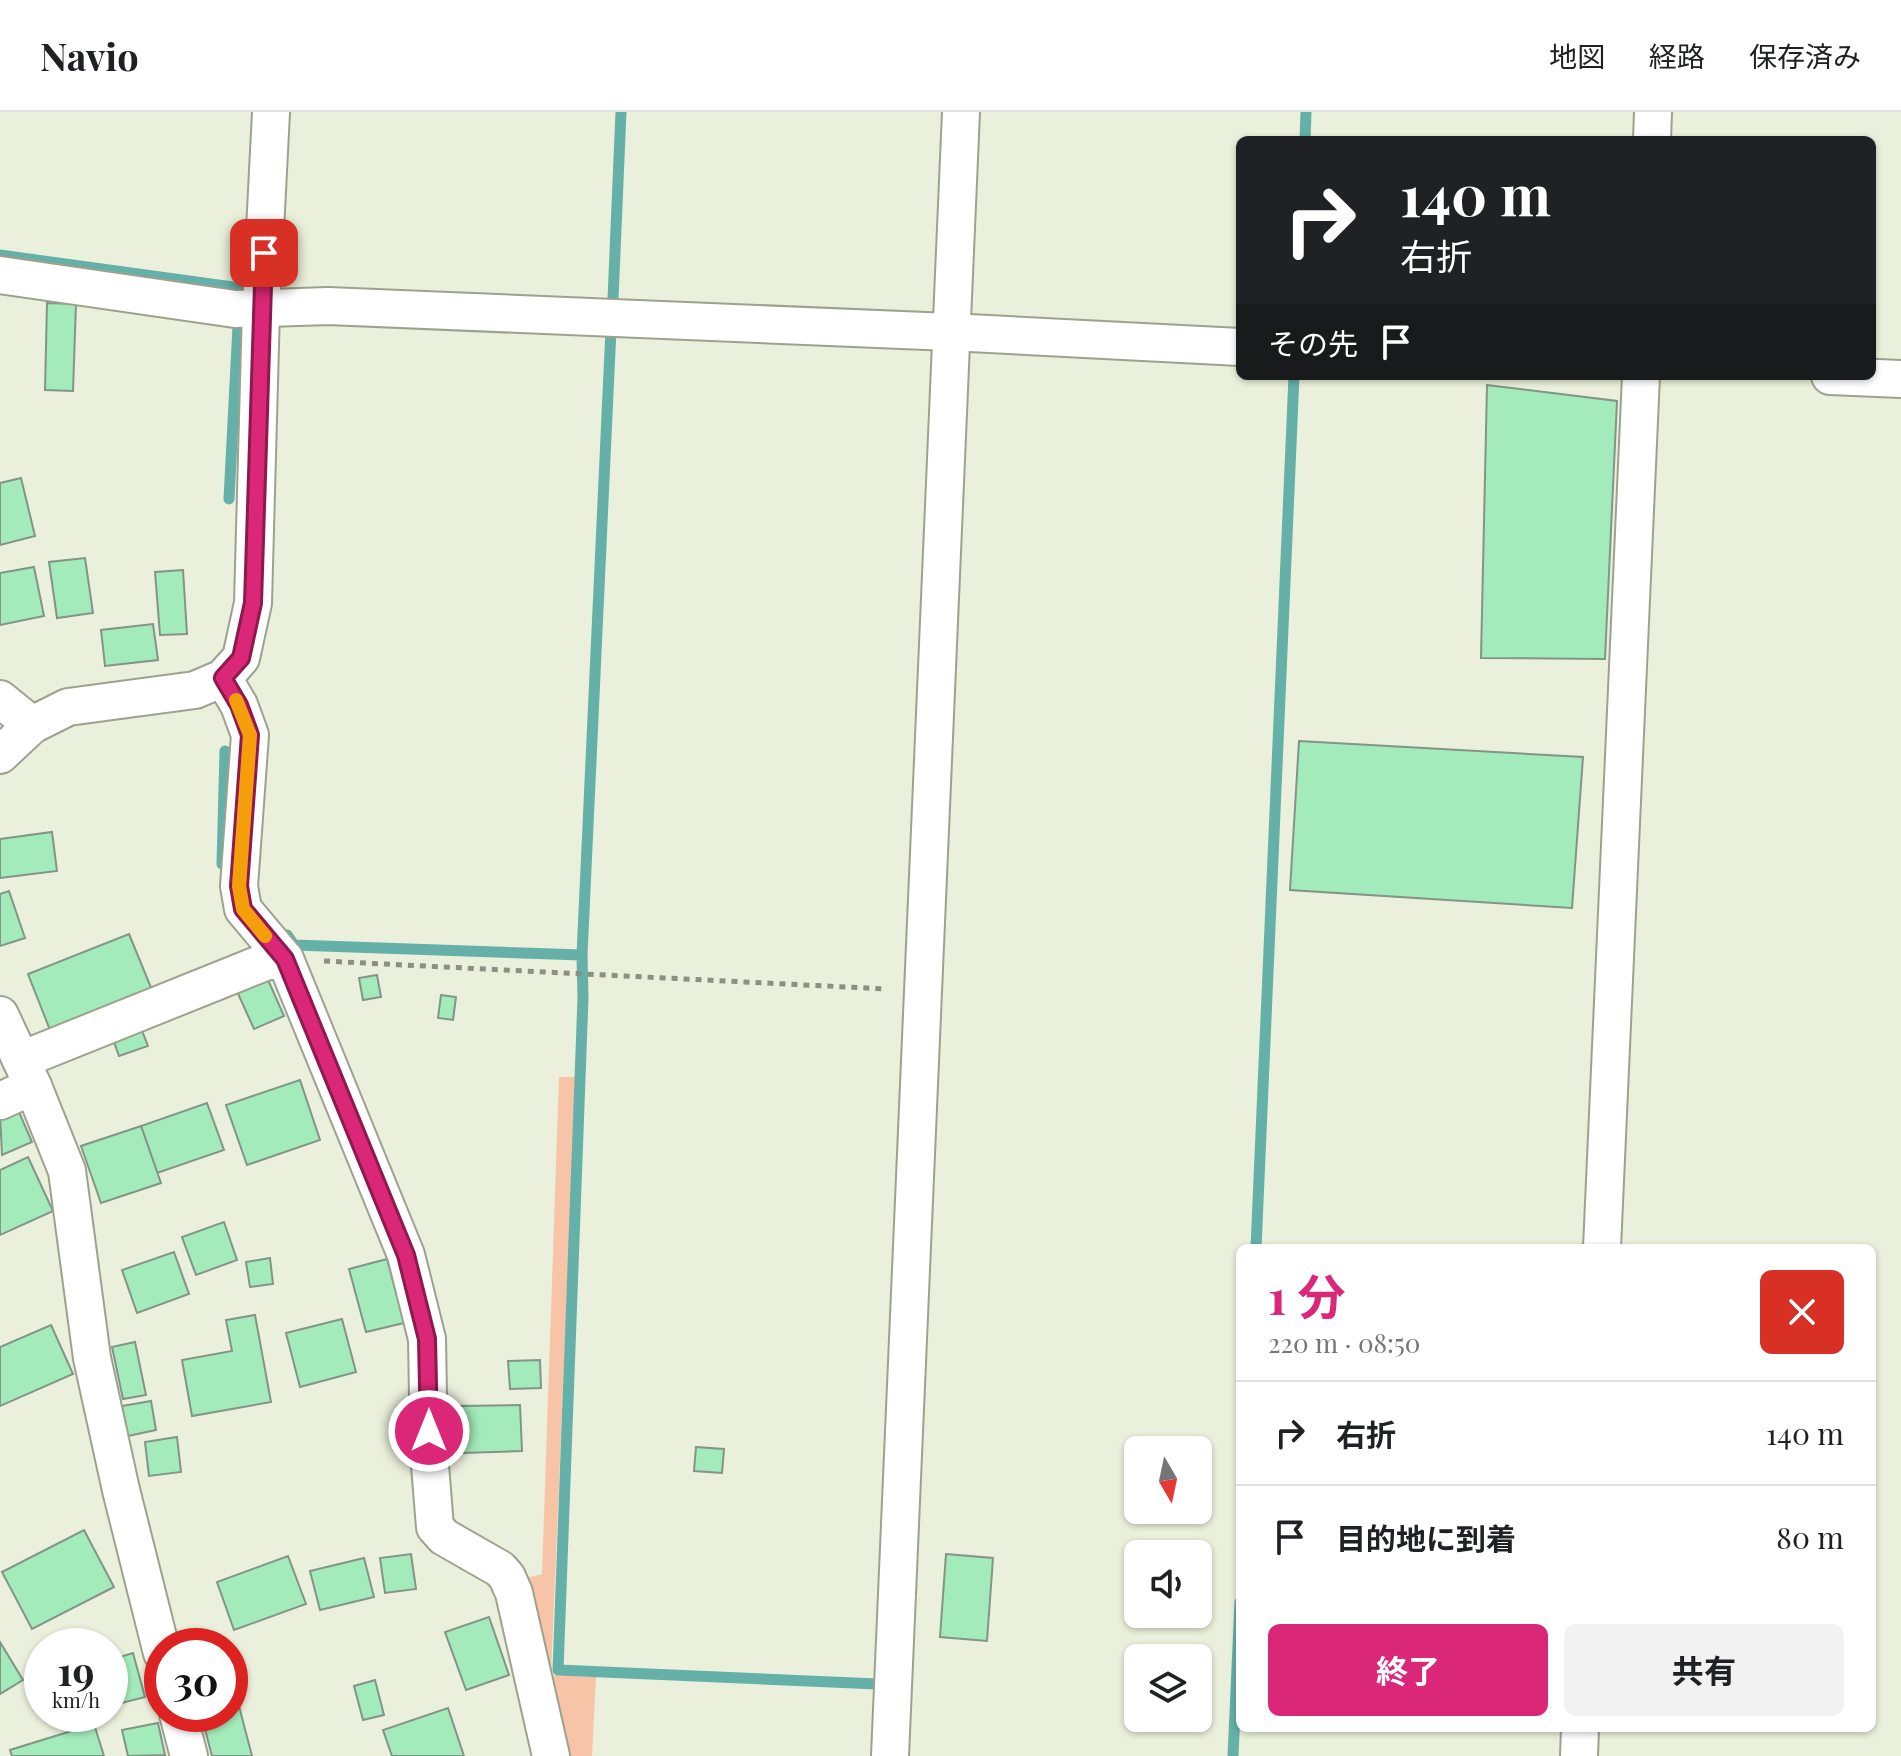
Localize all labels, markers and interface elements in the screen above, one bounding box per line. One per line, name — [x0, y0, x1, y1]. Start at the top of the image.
text: Navio — [40, 30, 139, 81]
text: 地図 — [1549, 37, 1605, 74]
text: 経路 — [1649, 37, 1705, 74]
text: 保存済み — [1749, 37, 1861, 74]
text: 140 m — [1400, 156, 1551, 231]
icon: right — [1268, 168, 1372, 272]
pin — [230, 219, 298, 287]
icon: arrive — [242, 231, 286, 275]
text: 右折 — [1400, 231, 1472, 279]
icon: arrive — [1374, 320, 1418, 364]
text: その先 — [1268, 323, 1358, 363]
text: 1 分 — [1268, 1263, 1346, 1327]
button: close — [1760, 1270, 1844, 1354]
text: 220 m · 08:50 — [1268, 1325, 1420, 1360]
position arrow — [387, 1389, 471, 1473]
icon: right — [1268, 1411, 1312, 1455]
text: 140 m — [1766, 1413, 1844, 1453]
text: 右折 — [1336, 1414, 1396, 1454]
north arrow — [1124, 1436, 1212, 1524]
map controls — [1124, 1436, 1212, 1732]
icon: arrive — [1268, 1515, 1312, 1559]
text: 80 m — [1776, 1517, 1844, 1557]
text: 目的地に到着 — [1336, 1518, 1516, 1558]
button: sound — [1124, 1540, 1212, 1628]
button: 終了 — [1268, 1624, 1548, 1716]
button: 共有 — [1564, 1624, 1844, 1716]
speed limit sign: 30 — [144, 1628, 248, 1732]
text: 19 — [57, 1643, 95, 1696]
button: layers — [1124, 1644, 1212, 1732]
text: km/h — [52, 1686, 100, 1713]

